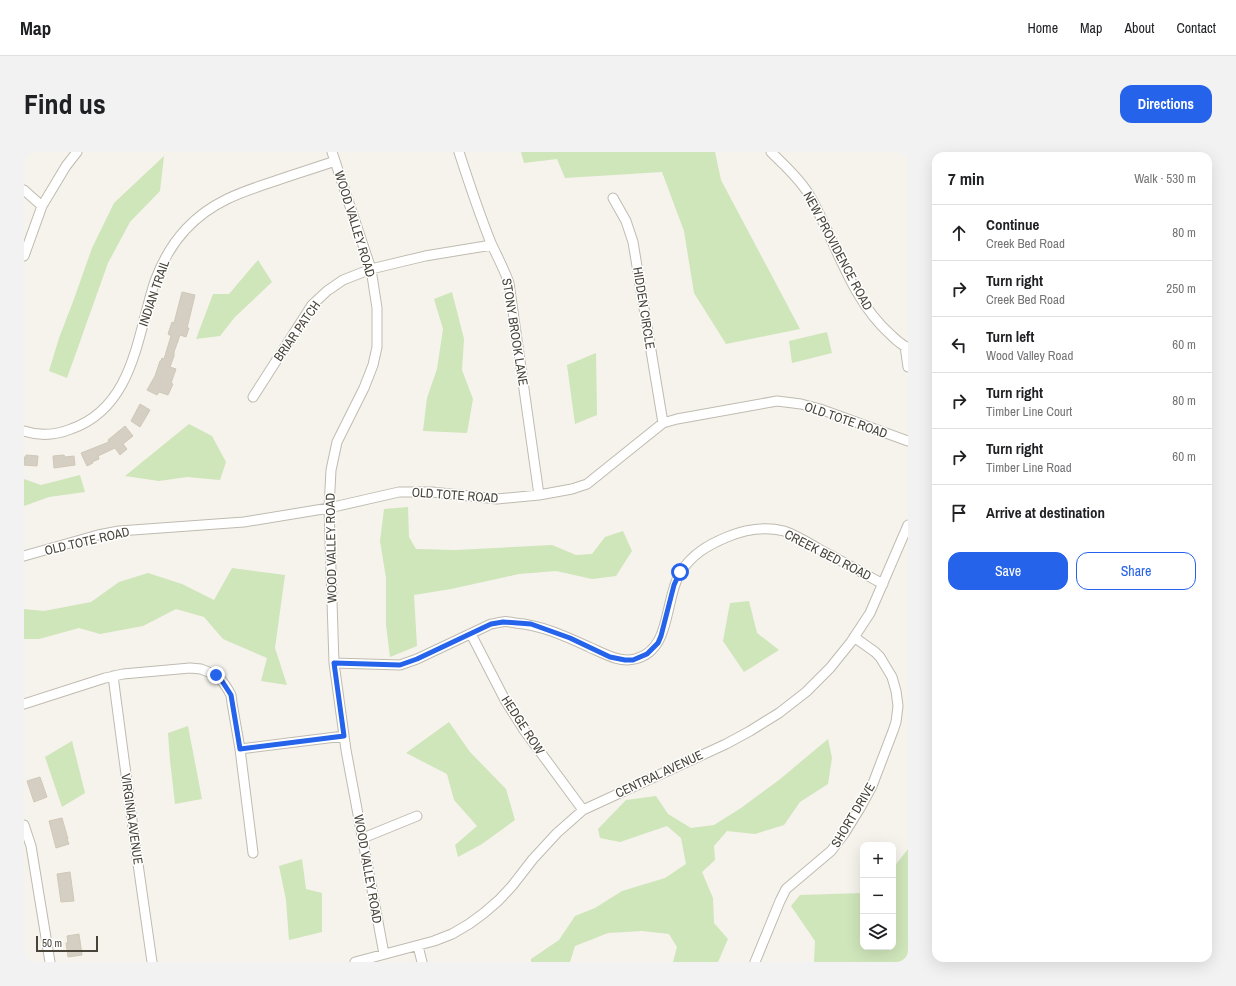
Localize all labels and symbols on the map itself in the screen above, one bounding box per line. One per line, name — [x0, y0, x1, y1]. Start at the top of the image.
street label: WOOD VALLEY ROAD — [331, 169, 379, 280]
street label: NEW PROVIDENCE ROAD — [799, 189, 877, 314]
street label: INDIAN TRAIL — [135, 257, 173, 328]
street label: HIDDEN CIRCLE — [629, 266, 659, 350]
street label: STONY BROOK LANE — [498, 277, 532, 387]
street label: BRIAR PATCH — [270, 297, 324, 365]
street label: OLD TOTE ROAD — [802, 398, 890, 442]
street label: OLD TOTE ROAD — [411, 483, 499, 507]
street label: WOOD VALLEY ROAD — [322, 492, 340, 603]
street label: OLD TOTE ROAD — [43, 523, 131, 559]
street label: CREEK BED ROAD — [782, 526, 875, 584]
route start — [671, 563, 689, 581]
route end — [207, 666, 225, 684]
street label: HEDGE ROW — [498, 692, 548, 758]
street label: CENTRAL AVENUE — [612, 746, 706, 802]
street label: VIRGINIA AVENUE — [117, 772, 147, 866]
street label: SHORT DRIVE — [827, 780, 879, 850]
street label: WOOD VALLEY ROAD — [350, 813, 386, 925]
scale bar — [36, 934, 98, 953]

